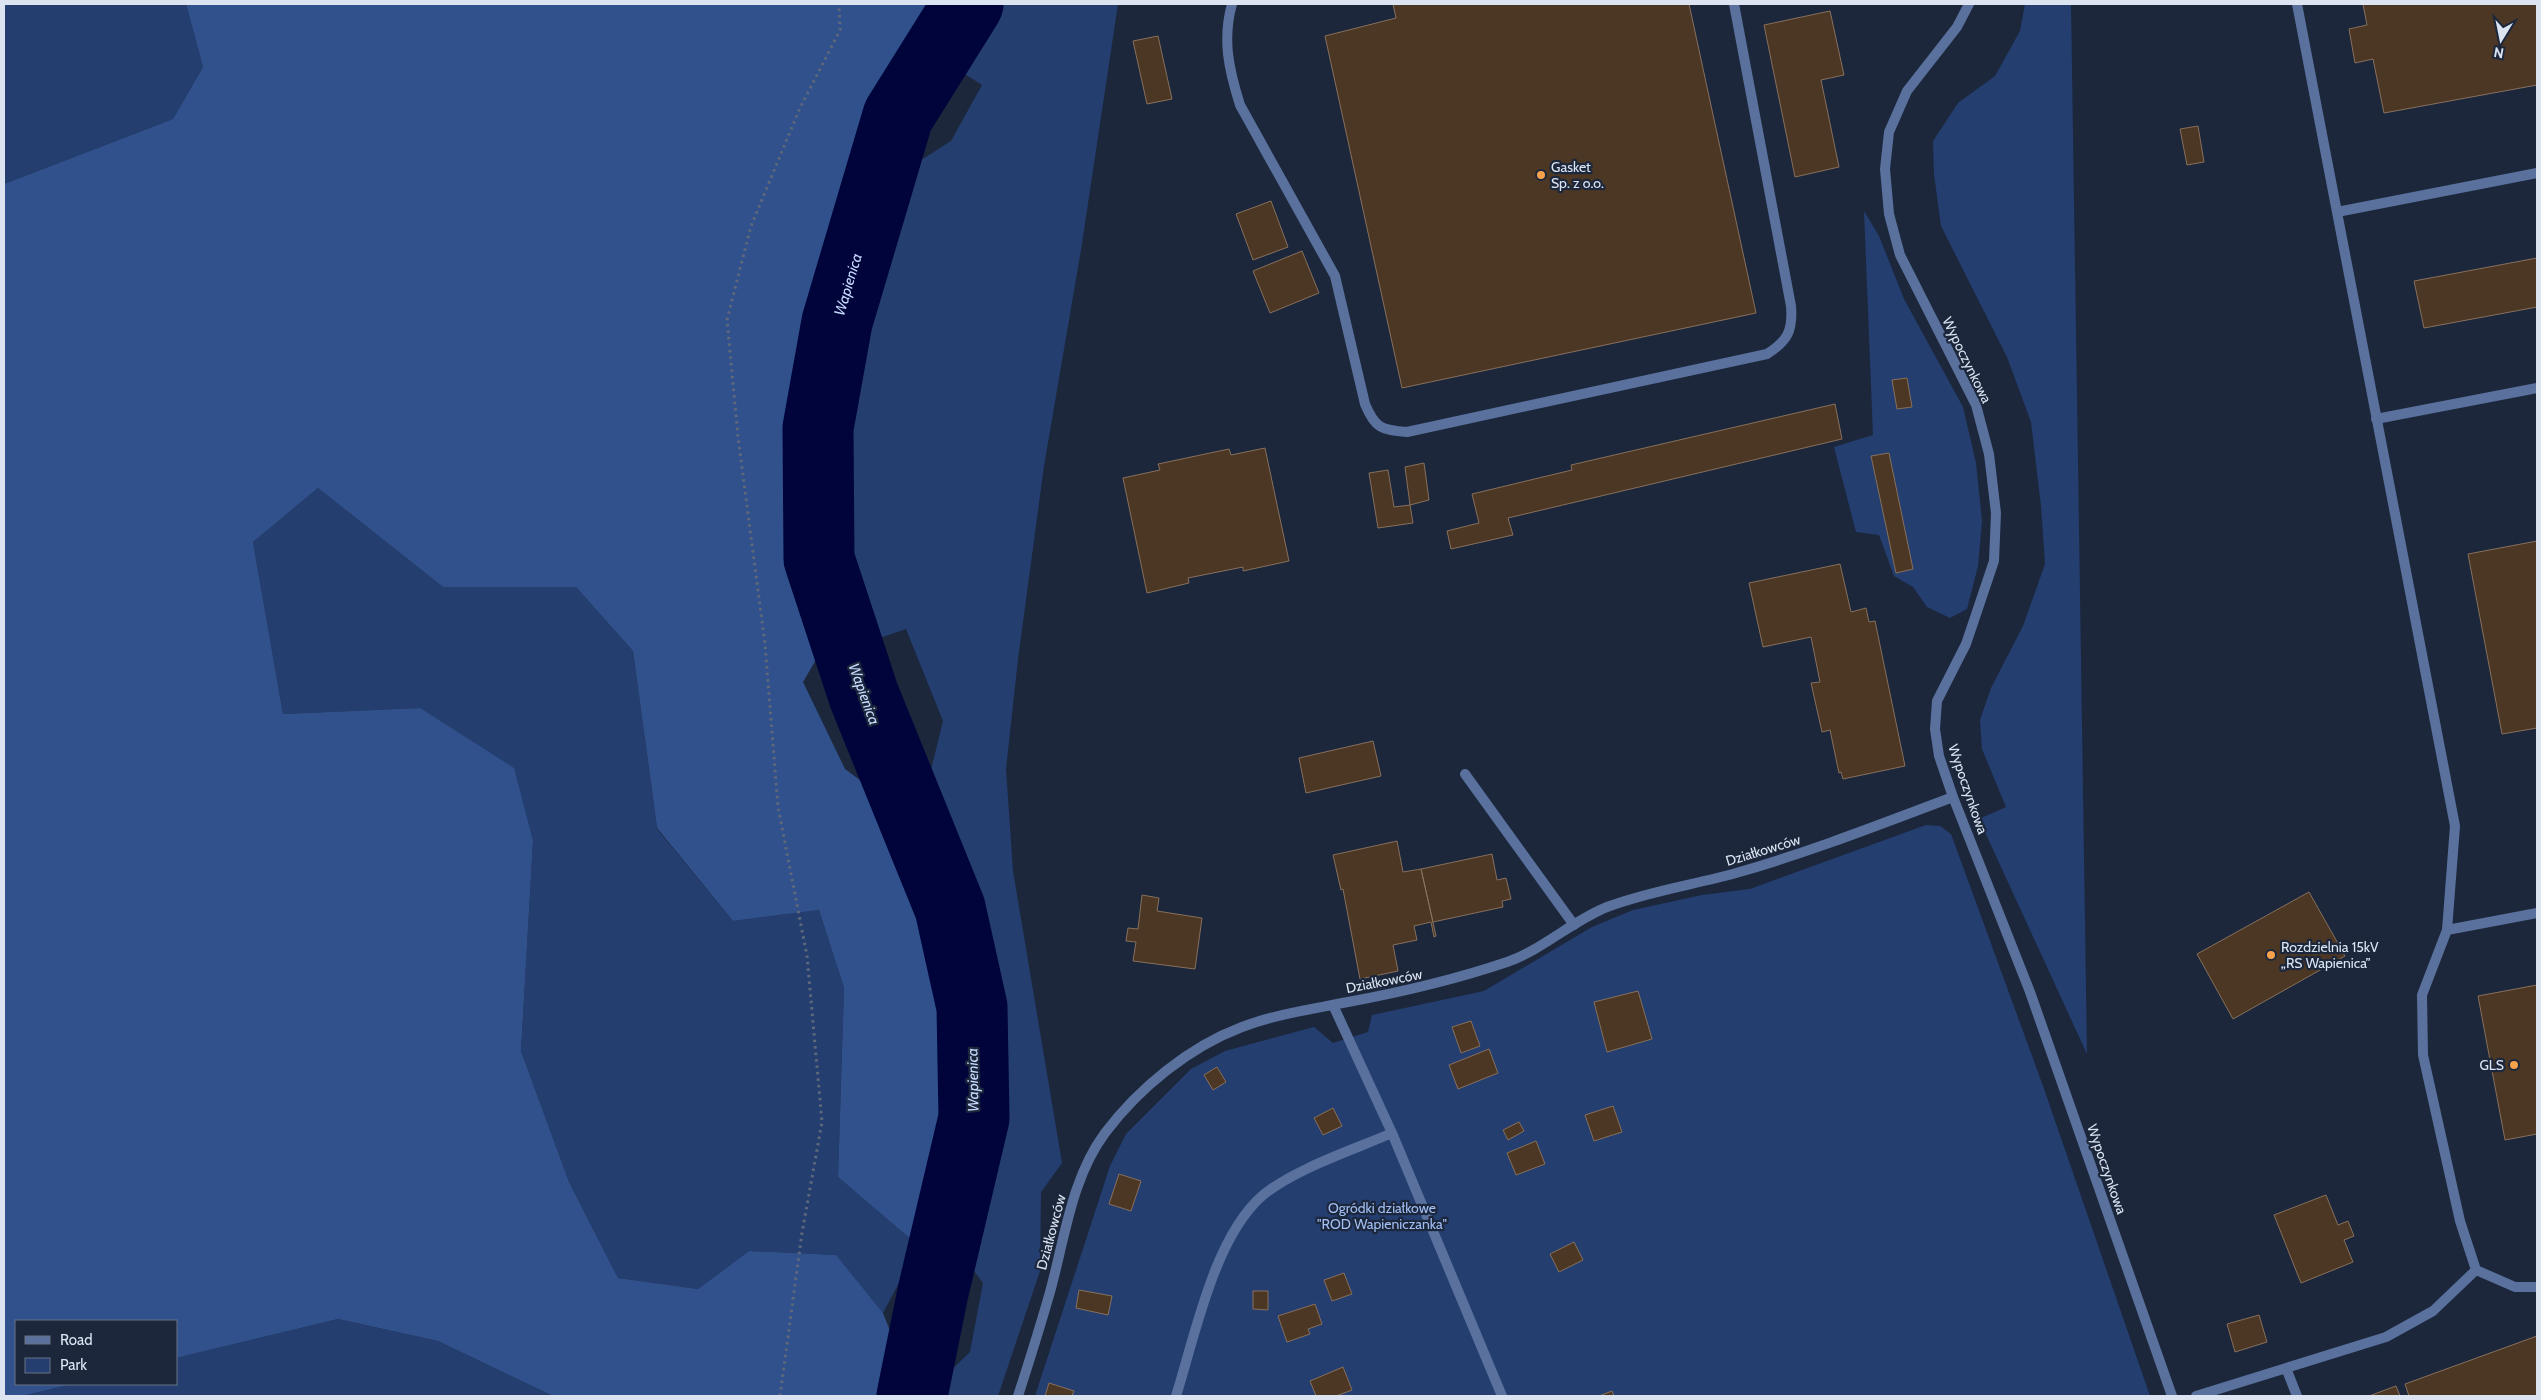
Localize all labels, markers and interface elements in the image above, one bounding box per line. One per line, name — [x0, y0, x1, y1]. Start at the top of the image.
north arrow — [2476, 15, 2526, 65]
text: N — [2492, 43, 2505, 63]
place label: Gasket Sp. z o.o. — [1551, 158, 1604, 192]
marker: Gasket Sp. z o.o. — [1535, 169, 1547, 181]
water label: Wapienica — [830, 251, 866, 318]
street label: Wypoczynkowa — [1938, 314, 1996, 406]
water label: Wapienica — [845, 661, 883, 727]
street label: Wypoczynkowa — [1944, 742, 1992, 837]
street label: Działkowców — [1723, 830, 1803, 870]
place label: Rozdzielnia 15kV „RS Wapienica” — [2281, 938, 2379, 972]
marker: Rozdzielnia 15kV „RS Wapienica” — [2265, 949, 2277, 961]
street label: Działkowców — [1344, 965, 1424, 997]
water label: Wapienica — [963, 1048, 983, 1112]
place label: GLS — [2479, 1056, 2504, 1074]
marker: GLS — [2508, 1059, 2520, 1071]
street label: Wypoczynkowa — [2083, 1122, 2131, 1217]
street label: Działkowców — [1032, 1192, 1070, 1272]
park label: Ogródki działkowe "ROD Wapieniczanka" — [1317, 1199, 1447, 1233]
legend — [15, 1320, 178, 1385]
text: Road — [60, 1331, 93, 1349]
text: Park — [60, 1356, 87, 1374]

